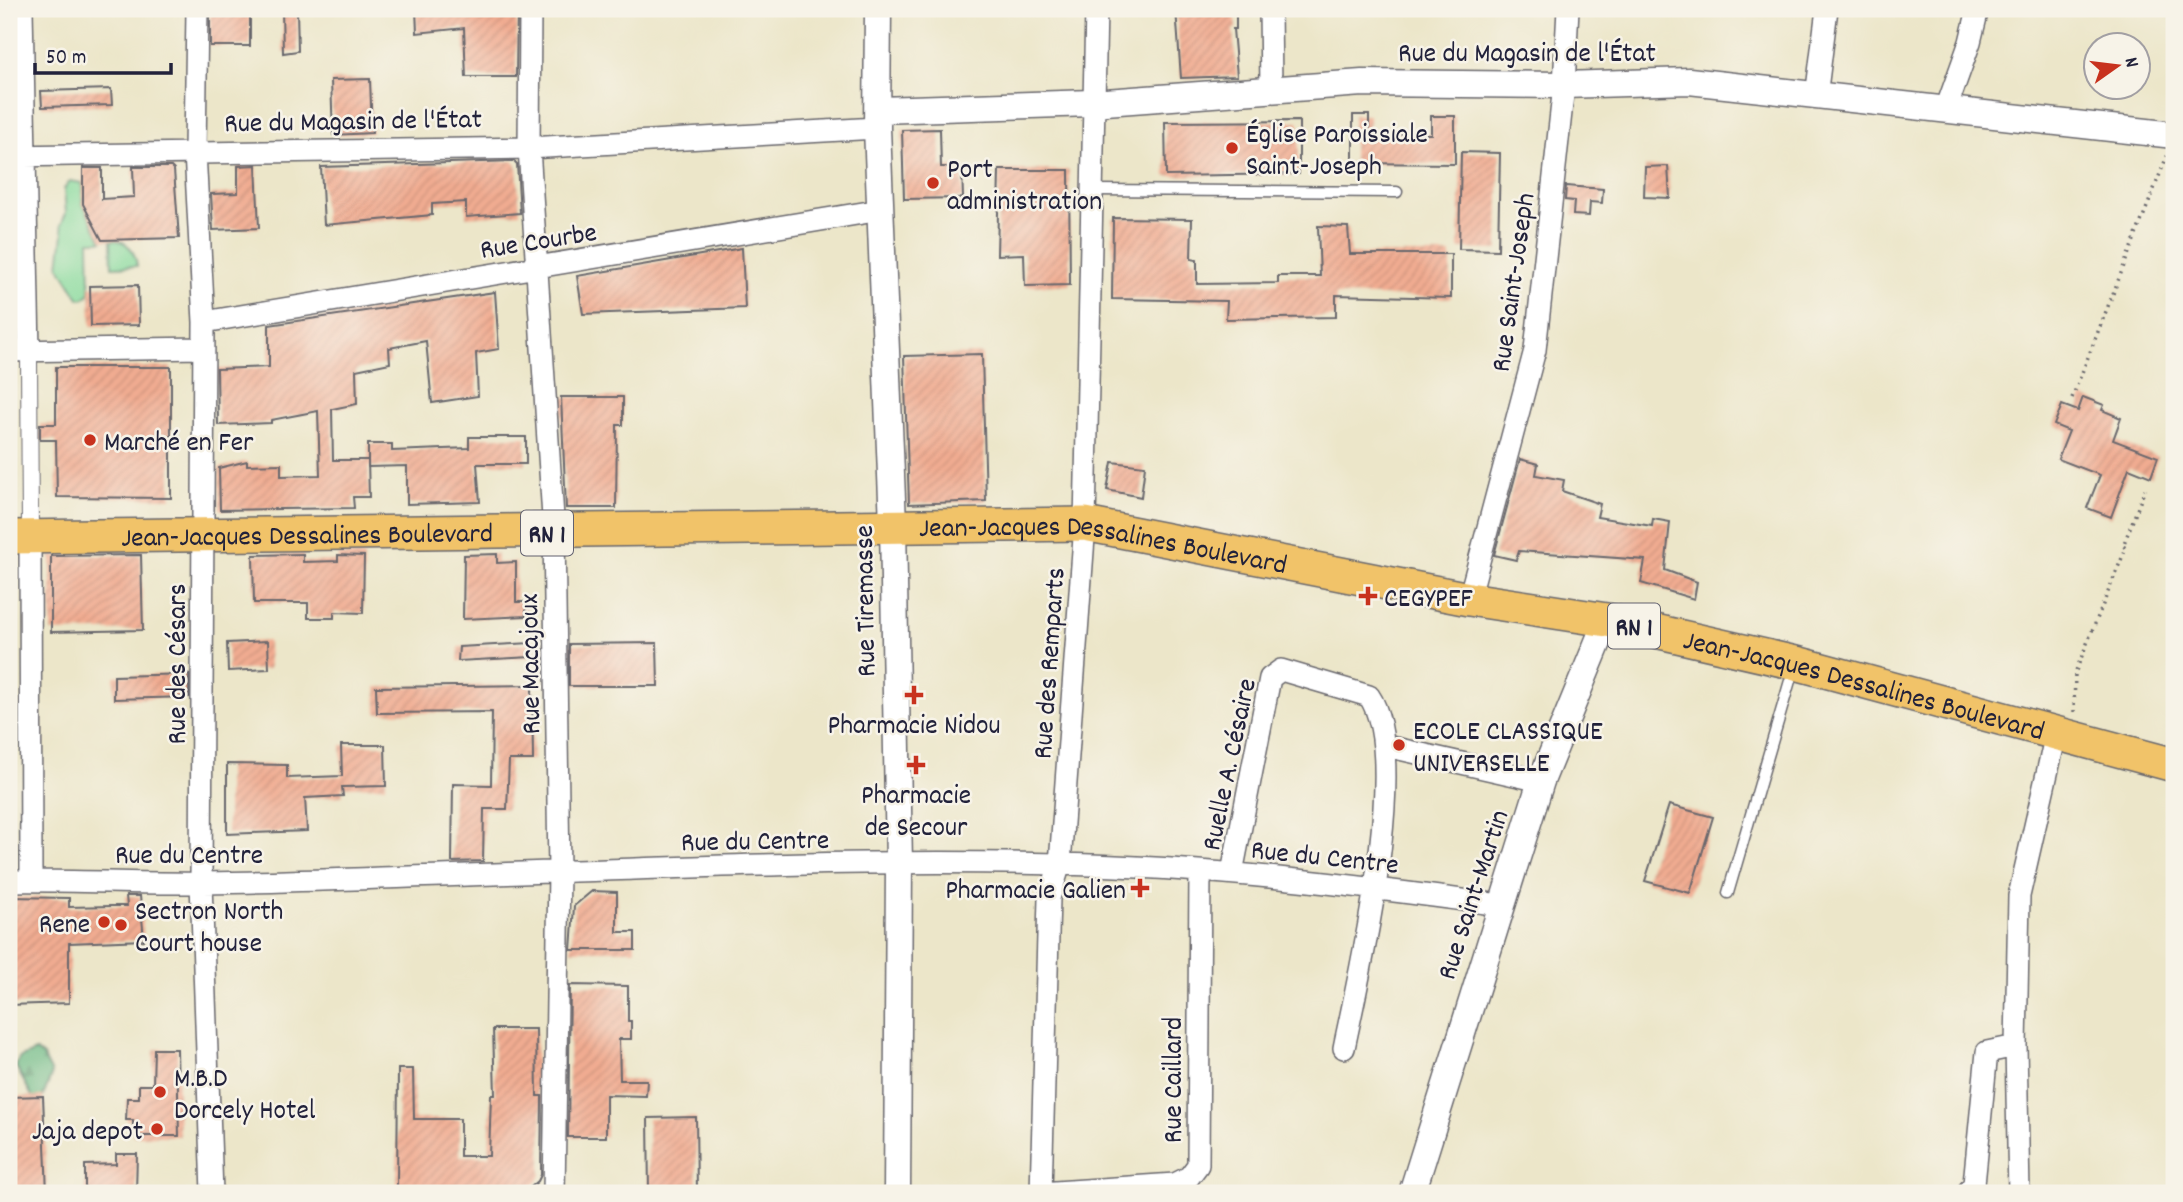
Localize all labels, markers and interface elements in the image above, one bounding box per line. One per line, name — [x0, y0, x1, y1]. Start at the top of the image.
scale bar — [35, 32, 172, 76]
north arrow — [2082, 32, 2152, 102]
street label: Rue du Magasin de l'État — [1398, 36, 1656, 76]
text: 50 m — [46, 44, 86, 74]
text: N — [2116, 55, 2144, 71]
street label: Rue du Magasin de l'État — [224, 102, 482, 146]
place label: Église Paroissiale Saint-Joseph — [1246, 117, 1428, 189]
marker: Église Paroissiale Saint-Joseph — [1224, 140, 1240, 156]
place label: Port administration — [947, 152, 1102, 224]
marker: Port administration — [925, 175, 941, 191]
street label: Rue Saint-Joseph — [1484, 191, 1548, 375]
street label: Rue Courbe — [478, 215, 600, 273]
place label: Marché en Fer — [104, 425, 254, 465]
marker: Marché en Fer — [82, 432, 98, 448]
street label: Jean-Jacques Dessalines Boulevard — [919, 509, 1290, 588]
road number: RN 1 — [521, 510, 573, 555]
street label: Jean-Jacques Dessalines Boulevard — [121, 516, 493, 561]
street label: Rue Tiremasse — [847, 525, 889, 677]
street label: Rue des Remparts — [1025, 566, 1079, 760]
place label: CEGYPEF — [1384, 581, 1473, 621]
street label: Rue des Césars — [160, 583, 200, 745]
marker: CEGYPEF — [1358, 586, 1378, 606]
street label: Rue Macajoux — [512, 593, 554, 735]
road number: RN 1 — [1608, 604, 1660, 648]
street label: Jean-Jacques Dessalines Boulevard — [1679, 623, 2048, 754]
street label: Ruelle A. Césaire — [1194, 675, 1270, 855]
marker: Pharmacie Nidou — [906, 687, 922, 703]
place label: Pharmacie Nidou — [827, 708, 1001, 748]
place label: ECOLE CLASSIQUE UNIVERSELLE — [1413, 714, 1603, 786]
marker: ECOLE CLASSIQUE UNIVERSELLE — [1391, 737, 1407, 753]
marker: Pharmacie de Secour — [908, 757, 924, 773]
place label: Pharmacie de Secour — [861, 778, 971, 850]
street label: Rue Saint-Martin — [1430, 806, 1522, 986]
street label: Rue du Centre — [681, 823, 830, 865]
street label: Rue du Centre — [1249, 832, 1400, 888]
street label: Rue du Centre — [115, 838, 263, 878]
place label: Pharmacie Galien — [945, 873, 1126, 913]
marker: Pharmacie Galien — [1132, 880, 1148, 896]
place label: Sectron North Court house — [135, 894, 283, 966]
place label: Rene — [39, 907, 90, 947]
marker: Rene — [96, 914, 112, 930]
marker: Sectron North Court house — [113, 917, 129, 933]
street label: Rue Caillard — [1156, 1017, 1196, 1143]
place label: M.B.D Dorcely Hotel — [174, 1061, 316, 1133]
marker: M.B.D Dorcely Hotel — [152, 1084, 168, 1100]
place label: Jaja depot — [32, 1114, 143, 1154]
marker: Jaja depot — [149, 1121, 165, 1137]

